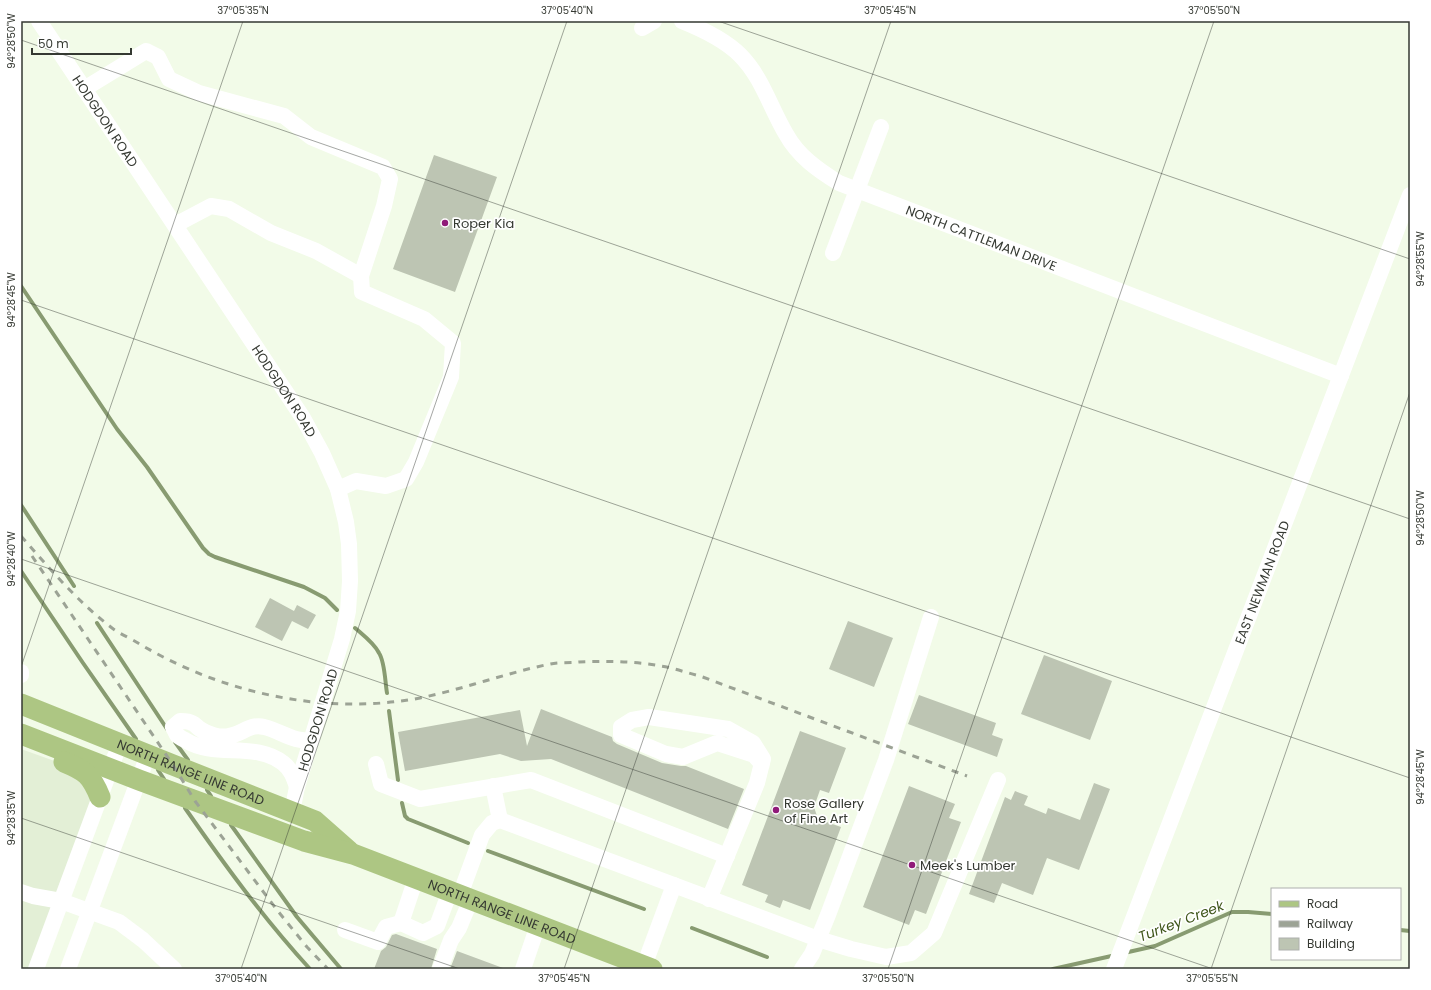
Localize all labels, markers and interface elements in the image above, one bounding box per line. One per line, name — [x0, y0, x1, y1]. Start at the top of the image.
text: 37°05'35"N — [217, 3, 269, 18]
text: 37°05'40"N — [541, 3, 593, 18]
text: 37°05'45"N — [864, 3, 916, 18]
text: 37°05'50"N — [1188, 3, 1240, 18]
text: 94°28'50"W — [4, 13, 19, 69]
scale bar — [32, 30, 131, 56]
text: 50 m — [38, 35, 69, 52]
street label: HODGDON ROAD — [68, 71, 143, 171]
street label: NORTH CATTLEMAN DRIVE — [903, 200, 1060, 275]
place label: Roper Kia — [453, 214, 514, 233]
marker: Roper Kia — [440, 218, 450, 228]
text: 94°28'55"W — [1413, 231, 1428, 287]
text: 94°28'45"W — [4, 272, 19, 328]
street label: HODGDON ROAD — [247, 341, 321, 441]
text: 94°28'50"W — [1413, 490, 1428, 546]
street label: EAST NEWMAN ROAD — [1230, 518, 1294, 647]
text: 94°28'40"W — [4, 531, 19, 587]
street label: HODGDON ROAD — [293, 666, 343, 774]
street label: NORTH RANGE LINE ROAD — [114, 734, 267, 810]
text: 94°28'45"W — [1413, 749, 1428, 805]
text: 94°28'35"W — [4, 790, 19, 846]
place label: Rose Gallery of Fine Art — [784, 794, 865, 828]
marker: Rose Gallery of Fine Art — [771, 805, 781, 815]
place label: Meek's Lumber — [920, 856, 1016, 875]
marker: Meek's Lumber — [907, 860, 917, 870]
street label: NORTH RANGE LINE ROAD — [425, 874, 579, 948]
legend — [1271, 888, 1401, 960]
water label: Turkey Creek — [1135, 895, 1227, 947]
text: Road — [1307, 895, 1338, 912]
text: Railway — [1307, 915, 1353, 932]
text: Building — [1307, 935, 1355, 952]
text: 37°05'40"N — [215, 971, 267, 986]
text: 37°05'45"N — [538, 971, 590, 986]
text: 37°05'50"N — [862, 971, 914, 986]
text: 37°05'55"N — [1186, 971, 1238, 986]

